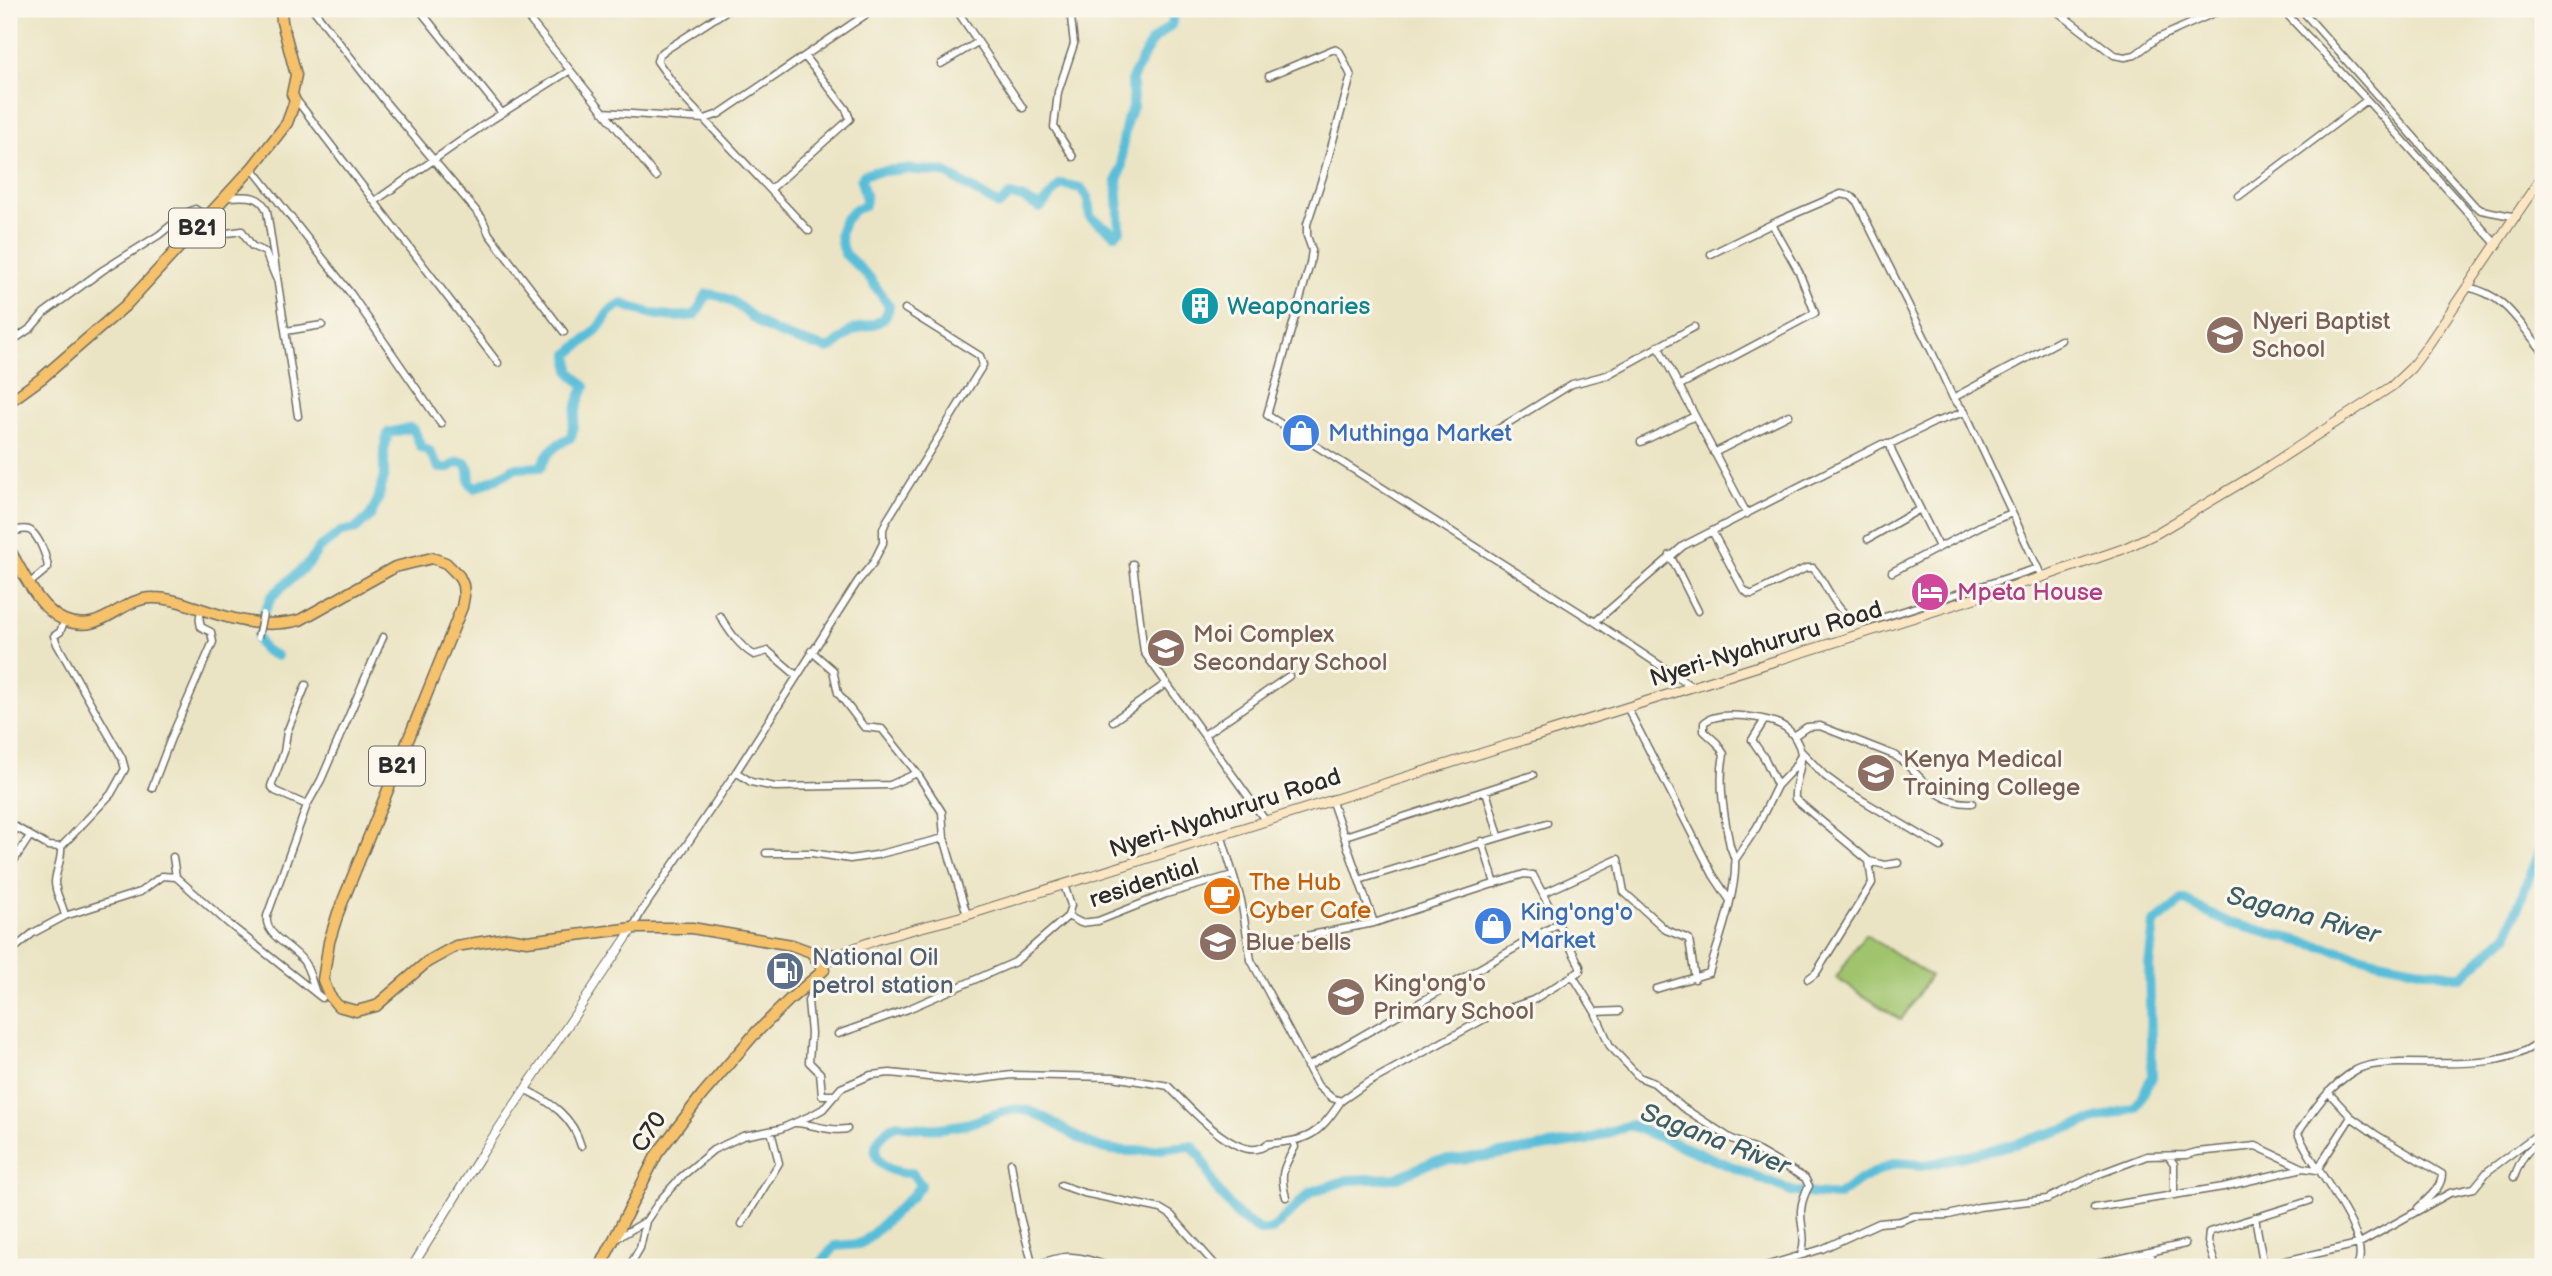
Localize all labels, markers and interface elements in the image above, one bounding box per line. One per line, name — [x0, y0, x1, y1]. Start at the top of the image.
road number: B21 — [169, 208, 225, 247]
building icon: Weaponaries — [1179, 285, 1221, 327]
place label: Weaponaries — [1227, 292, 1371, 321]
place label: Nyeri Baptist School — [2252, 307, 2391, 364]
school or university icon: Nyeri Baptist School — [2204, 314, 2246, 356]
shop icon: Muthinga Market — [1280, 412, 1322, 454]
place label: Muthinga Market — [1328, 419, 1512, 448]
hotel icon: Mpeta House — [1909, 571, 1951, 613]
place label: Mpeta House — [1957, 578, 2103, 607]
street label: Nyeri-Nyahururu Road — [1646, 595, 1886, 693]
place label: Moi Complex Secondary School — [1193, 620, 1387, 677]
school or university icon: Moi Complex Secondary School — [1145, 627, 1187, 669]
place label: Kenya Medical Training College — [1903, 745, 2080, 802]
road number: B21 — [369, 746, 425, 786]
school or university icon: Kenya Medical Training College — [1855, 752, 1897, 794]
street label: Nyeri-Nyahururu Road — [1106, 762, 1344, 864]
street label: residential — [1086, 852, 1202, 914]
place label: The Hub Cyber Cafe — [1249, 868, 1371, 925]
cafe icon: The Hub Cyber Cafe — [1201, 875, 1243, 917]
water label: Sagana River — [2223, 881, 2385, 952]
place label: King'ong'o Market — [1520, 898, 1633, 955]
shop icon: King'ong'o Market — [1472, 905, 1514, 947]
school or university icon: Blue bells — [1197, 921, 1239, 963]
place label: Blue bells — [1245, 928, 1351, 957]
place label: National Oil petrol station — [812, 943, 953, 1000]
fuel station icon: National Oil petrol station — [764, 950, 806, 992]
place label: King'ong'o Primary School — [1373, 969, 1534, 1026]
school or university icon: King'ong'o Primary School — [1325, 976, 1367, 1018]
water label: Sagana River — [1636, 1097, 1796, 1183]
street label: C70 — [625, 1106, 673, 1158]

